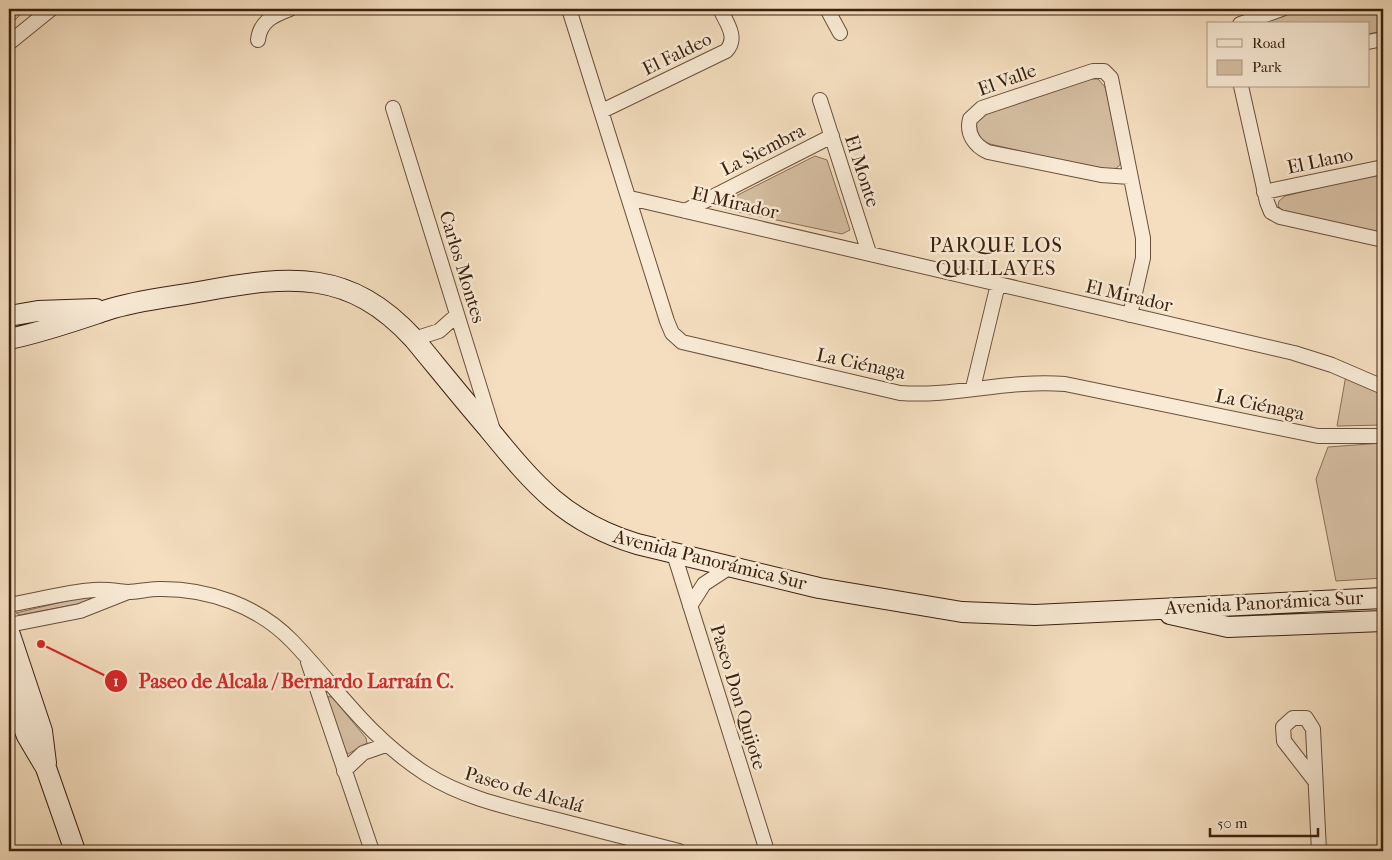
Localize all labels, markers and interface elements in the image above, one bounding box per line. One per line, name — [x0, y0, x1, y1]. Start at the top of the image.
legend — [1207, 22, 1370, 88]
street label: El Faldeo — [639, 28, 716, 80]
text: Road — [1252, 34, 1286, 52]
text: Park — [1252, 58, 1282, 76]
street label: El Valle — [975, 59, 1039, 101]
street label: La Siembra — [717, 119, 809, 181]
street label: El Monte — [840, 132, 884, 210]
street label: El Llano — [1285, 143, 1355, 179]
street label: El Mirador — [689, 182, 782, 224]
street label: Carlos Montes — [435, 208, 489, 326]
district label: PARQUE LOS QUILLAYES — [929, 234, 1063, 280]
street label: El Mirador — [1083, 275, 1176, 317]
street label: La Ciénaga — [814, 344, 908, 384]
street label: La Ciénaga — [1213, 385, 1307, 425]
street label: Avenida Panorámica Sur — [610, 525, 810, 595]
street label: Avenida Panorámica Sur — [1163, 587, 1365, 619]
street label: Paseo Don Quijote — [705, 622, 771, 772]
callout: Paseo de Alcala / Bernardo Larraín C. — [104, 663, 464, 698]
text: Paseo de Alcala / Bernardo Larraín C. — [139, 670, 454, 693]
text: 1 — [113, 672, 119, 690]
street label: Paseo de Alcalá — [462, 763, 586, 818]
scale bar — [1210, 805, 1317, 837]
text: 50 m — [1217, 814, 1248, 832]

